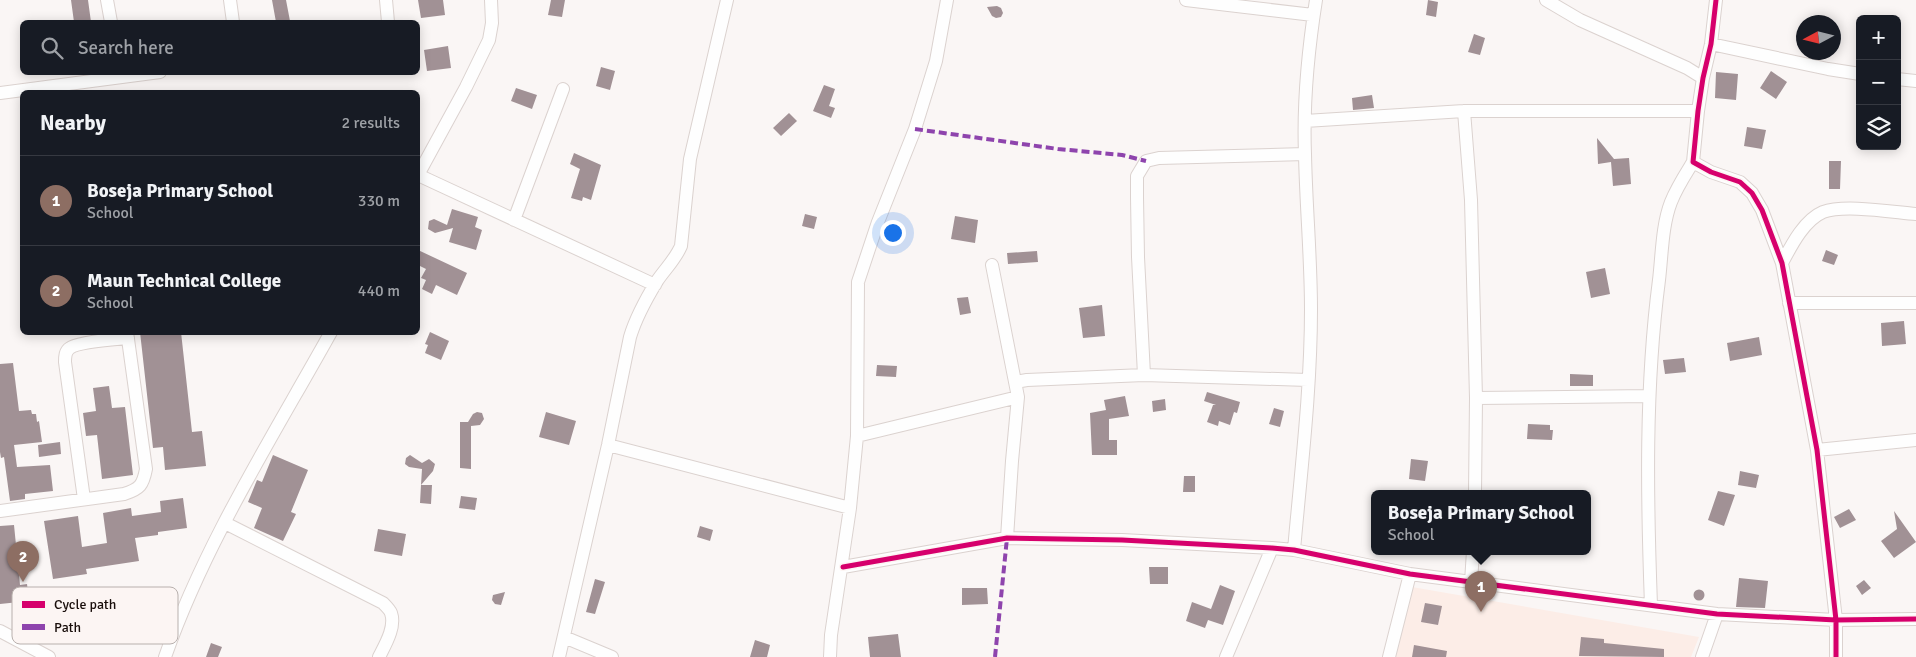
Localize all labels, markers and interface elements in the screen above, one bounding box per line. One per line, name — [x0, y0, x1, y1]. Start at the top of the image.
north arrow — [1796, 15, 1841, 60]
map controls — [1856, 15, 1901, 150]
button: + — [1856, 15, 1901, 60]
search box — [20, 20, 420, 75]
icon: search — [38, 34, 66, 62]
text: Search here — [78, 36, 174, 60]
button: − — [1856, 60, 1901, 105]
button: layers — [1856, 105, 1901, 150]
text: Nearby — [40, 110, 106, 136]
text: 2 results — [341, 113, 400, 133]
text: Boseja Primary School — [87, 179, 273, 203]
text: 1 — [52, 191, 60, 211]
text: 330 m — [358, 191, 400, 211]
text: School — [87, 203, 133, 223]
your location — [880, 220, 906, 246]
text: Maun Technical College — [87, 269, 281, 293]
text: 2 — [52, 281, 60, 301]
text: 440 m — [358, 281, 400, 301]
text: School — [87, 293, 133, 313]
popup — [1371, 490, 1591, 555]
text: Boseja Primary School — [1388, 501, 1574, 525]
text: School — [1388, 525, 1434, 545]
pin: 2 — [7, 541, 39, 582]
pin: 1 — [1465, 571, 1497, 612]
legend — [12, 587, 178, 644]
text: Cycle path — [54, 596, 116, 613]
text: Path — [54, 619, 81, 636]

